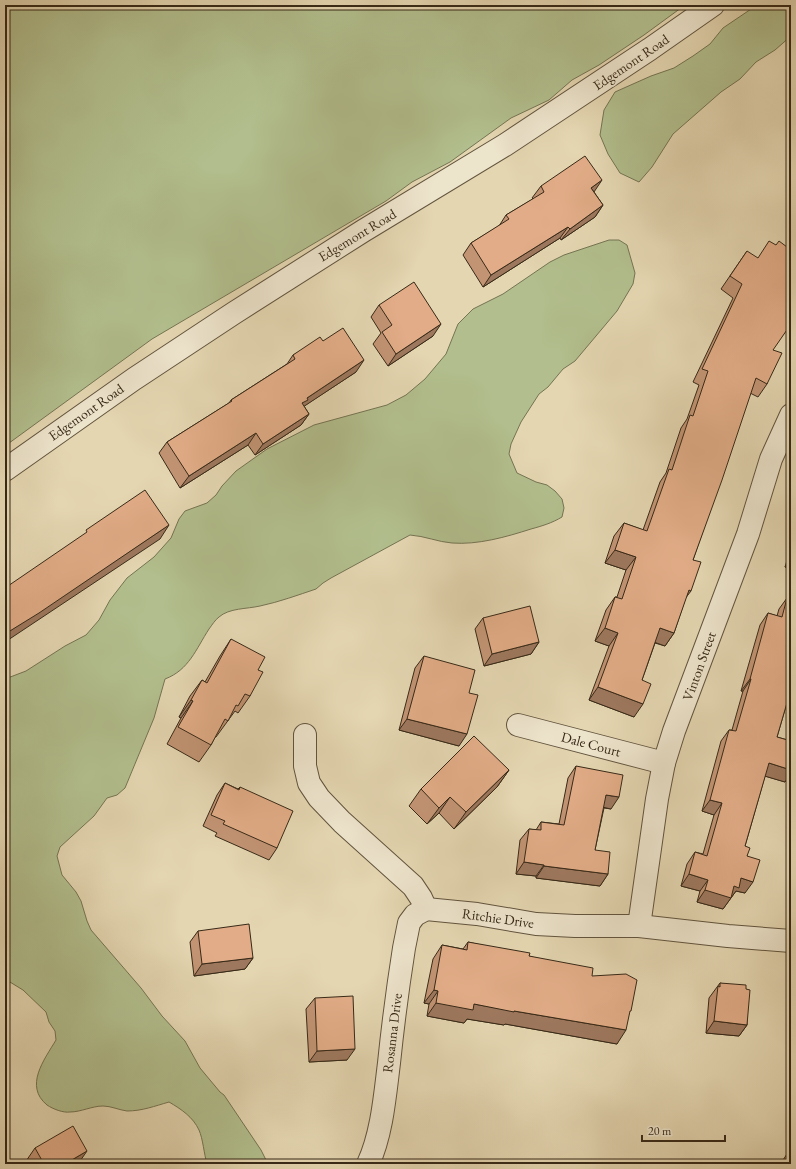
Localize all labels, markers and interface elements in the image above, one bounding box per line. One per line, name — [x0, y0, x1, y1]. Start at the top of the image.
street label: Edgemont Road — [590, 29, 673, 94]
street label: Edgemont Road — [315, 204, 400, 265]
street label: Edgemont Road — [45, 379, 128, 445]
street label: Vinton Street — [678, 628, 720, 703]
street label: Dale Court — [559, 727, 623, 761]
street label: Ritchie Drive — [461, 904, 536, 932]
street label: Rosanna Drive — [378, 992, 406, 1074]
scale bar — [642, 1117, 725, 1143]
text: 20 m — [648, 1123, 672, 1139]

